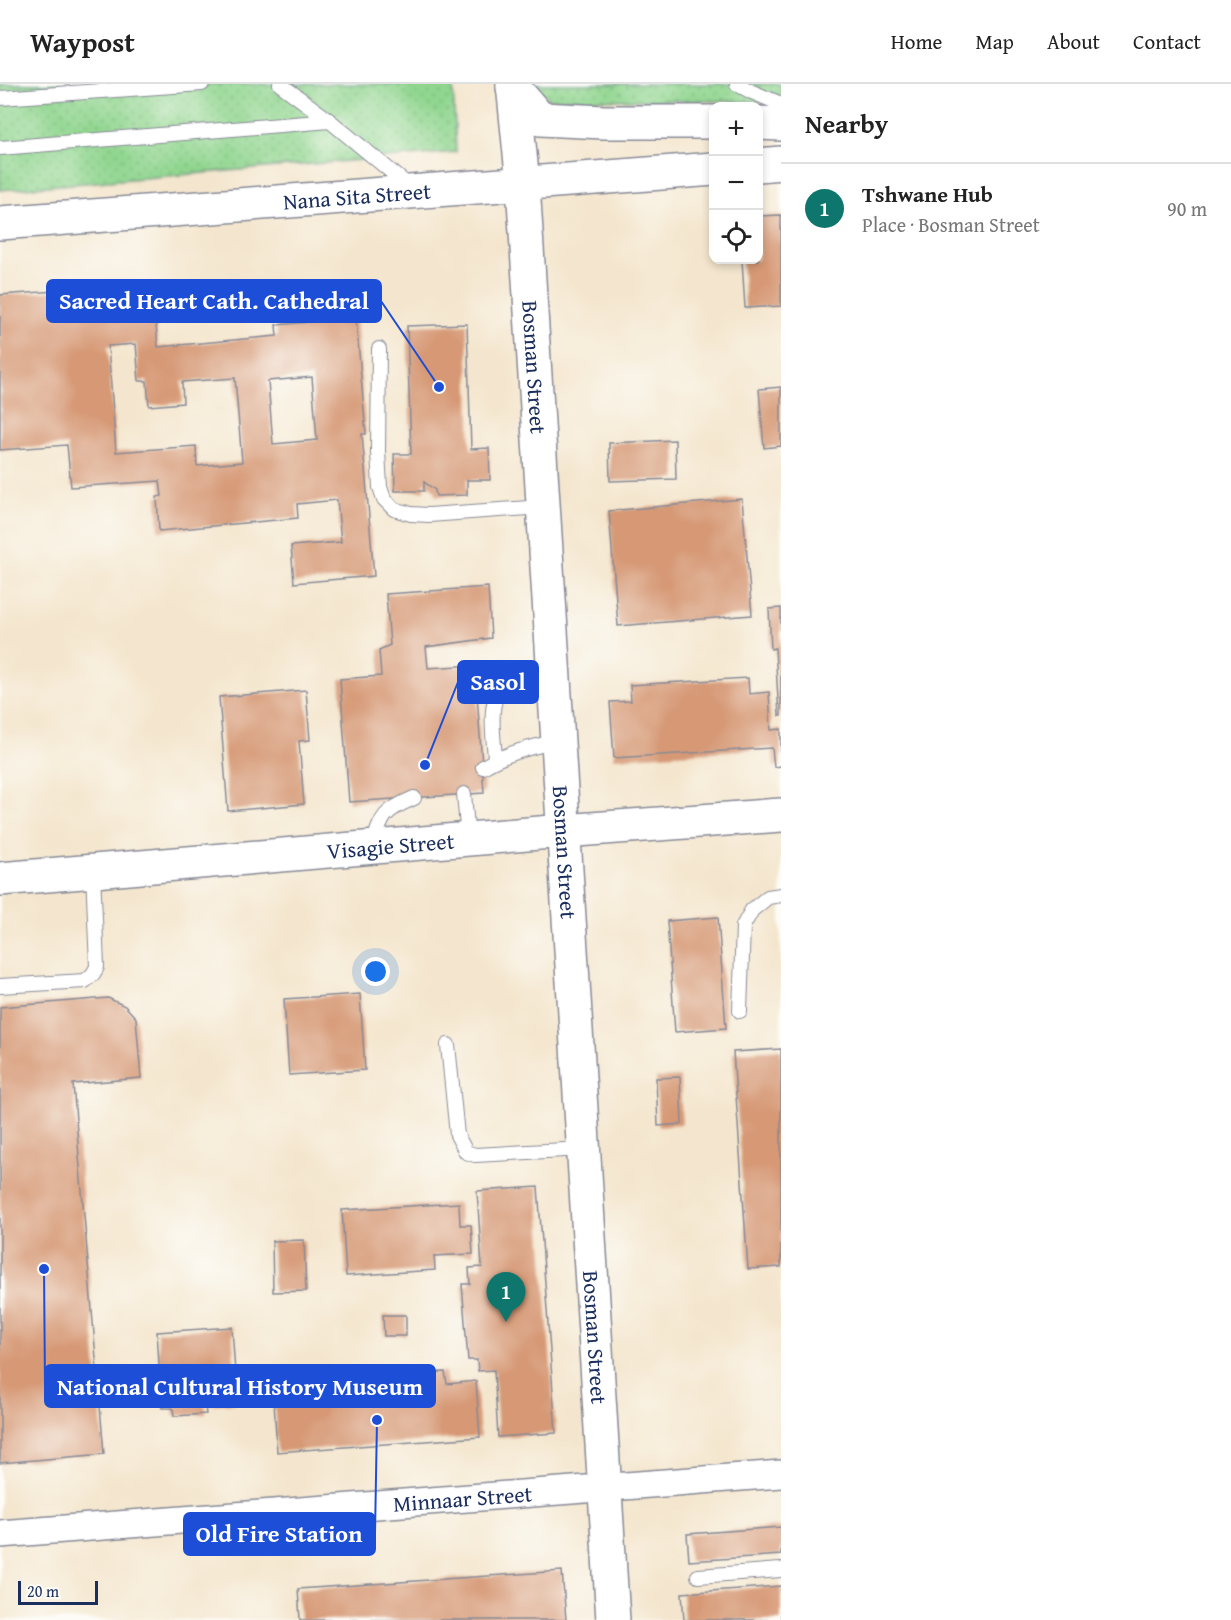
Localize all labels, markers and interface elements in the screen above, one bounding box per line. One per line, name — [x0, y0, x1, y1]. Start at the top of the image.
text: Waypost — [30, 21, 135, 62]
text: Home — [891, 26, 942, 57]
text: Map — [975, 26, 1014, 57]
text: About — [1047, 26, 1100, 57]
text: Contact — [1133, 26, 1201, 57]
map controls — [709, 102, 763, 264]
button: + — [709, 102, 763, 156]
text: Nearby — [805, 104, 888, 143]
button: − — [709, 156, 763, 210]
street label: Nana Sita Street — [282, 174, 432, 218]
text: Tshwane Hub — [862, 178, 993, 210]
text: 1 — [819, 194, 830, 223]
text: 90 m — [1167, 194, 1207, 223]
button: locate — [709, 210, 763, 264]
text: Place · Bosman Street — [862, 210, 1040, 239]
callout: Sacred Heart Cath. Cathedral — [47, 280, 381, 322]
text: Sacred Heart Cath. Cathedral — [59, 283, 370, 318]
street label: Bosman Street — [514, 299, 555, 435]
callout: Sasol — [458, 661, 538, 703]
text: Sasol — [470, 664, 526, 699]
street label: Bosman Street — [545, 784, 585, 920]
street label: Visagie Street — [326, 824, 456, 867]
your location — [361, 957, 390, 986]
street label: Bosman Street — [575, 1269, 615, 1405]
pin: 1 — [486, 1272, 526, 1322]
callout: National Cultural History Museum — [45, 1365, 435, 1407]
text: National Cultural History Museum — [57, 1369, 423, 1404]
street label: Minnaar Street — [392, 1477, 534, 1520]
callout: Old Fire Station — [184, 1513, 375, 1555]
text: Old Fire Station — [196, 1516, 362, 1551]
scale bar — [18, 1578, 98, 1606]
text: 20 m — [27, 1579, 59, 1603]

